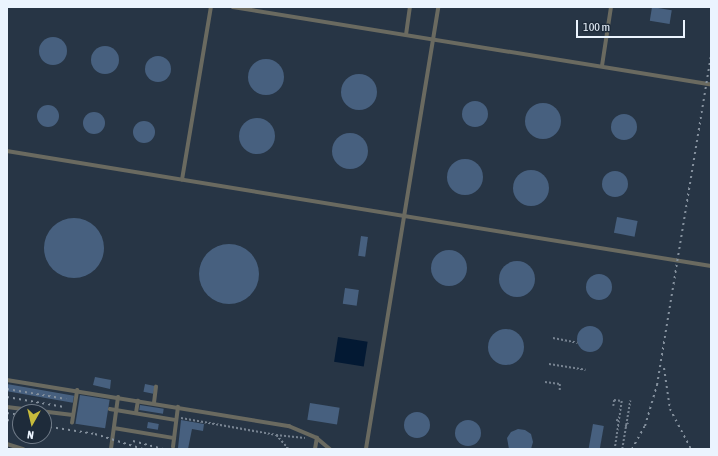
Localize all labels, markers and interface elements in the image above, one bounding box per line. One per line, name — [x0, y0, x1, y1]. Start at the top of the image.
scale bar — [578, 12, 687, 38]
text: 100 m — [583, 20, 610, 34]
north arrow — [12, 404, 52, 444]
text: N — [26, 428, 35, 441]

